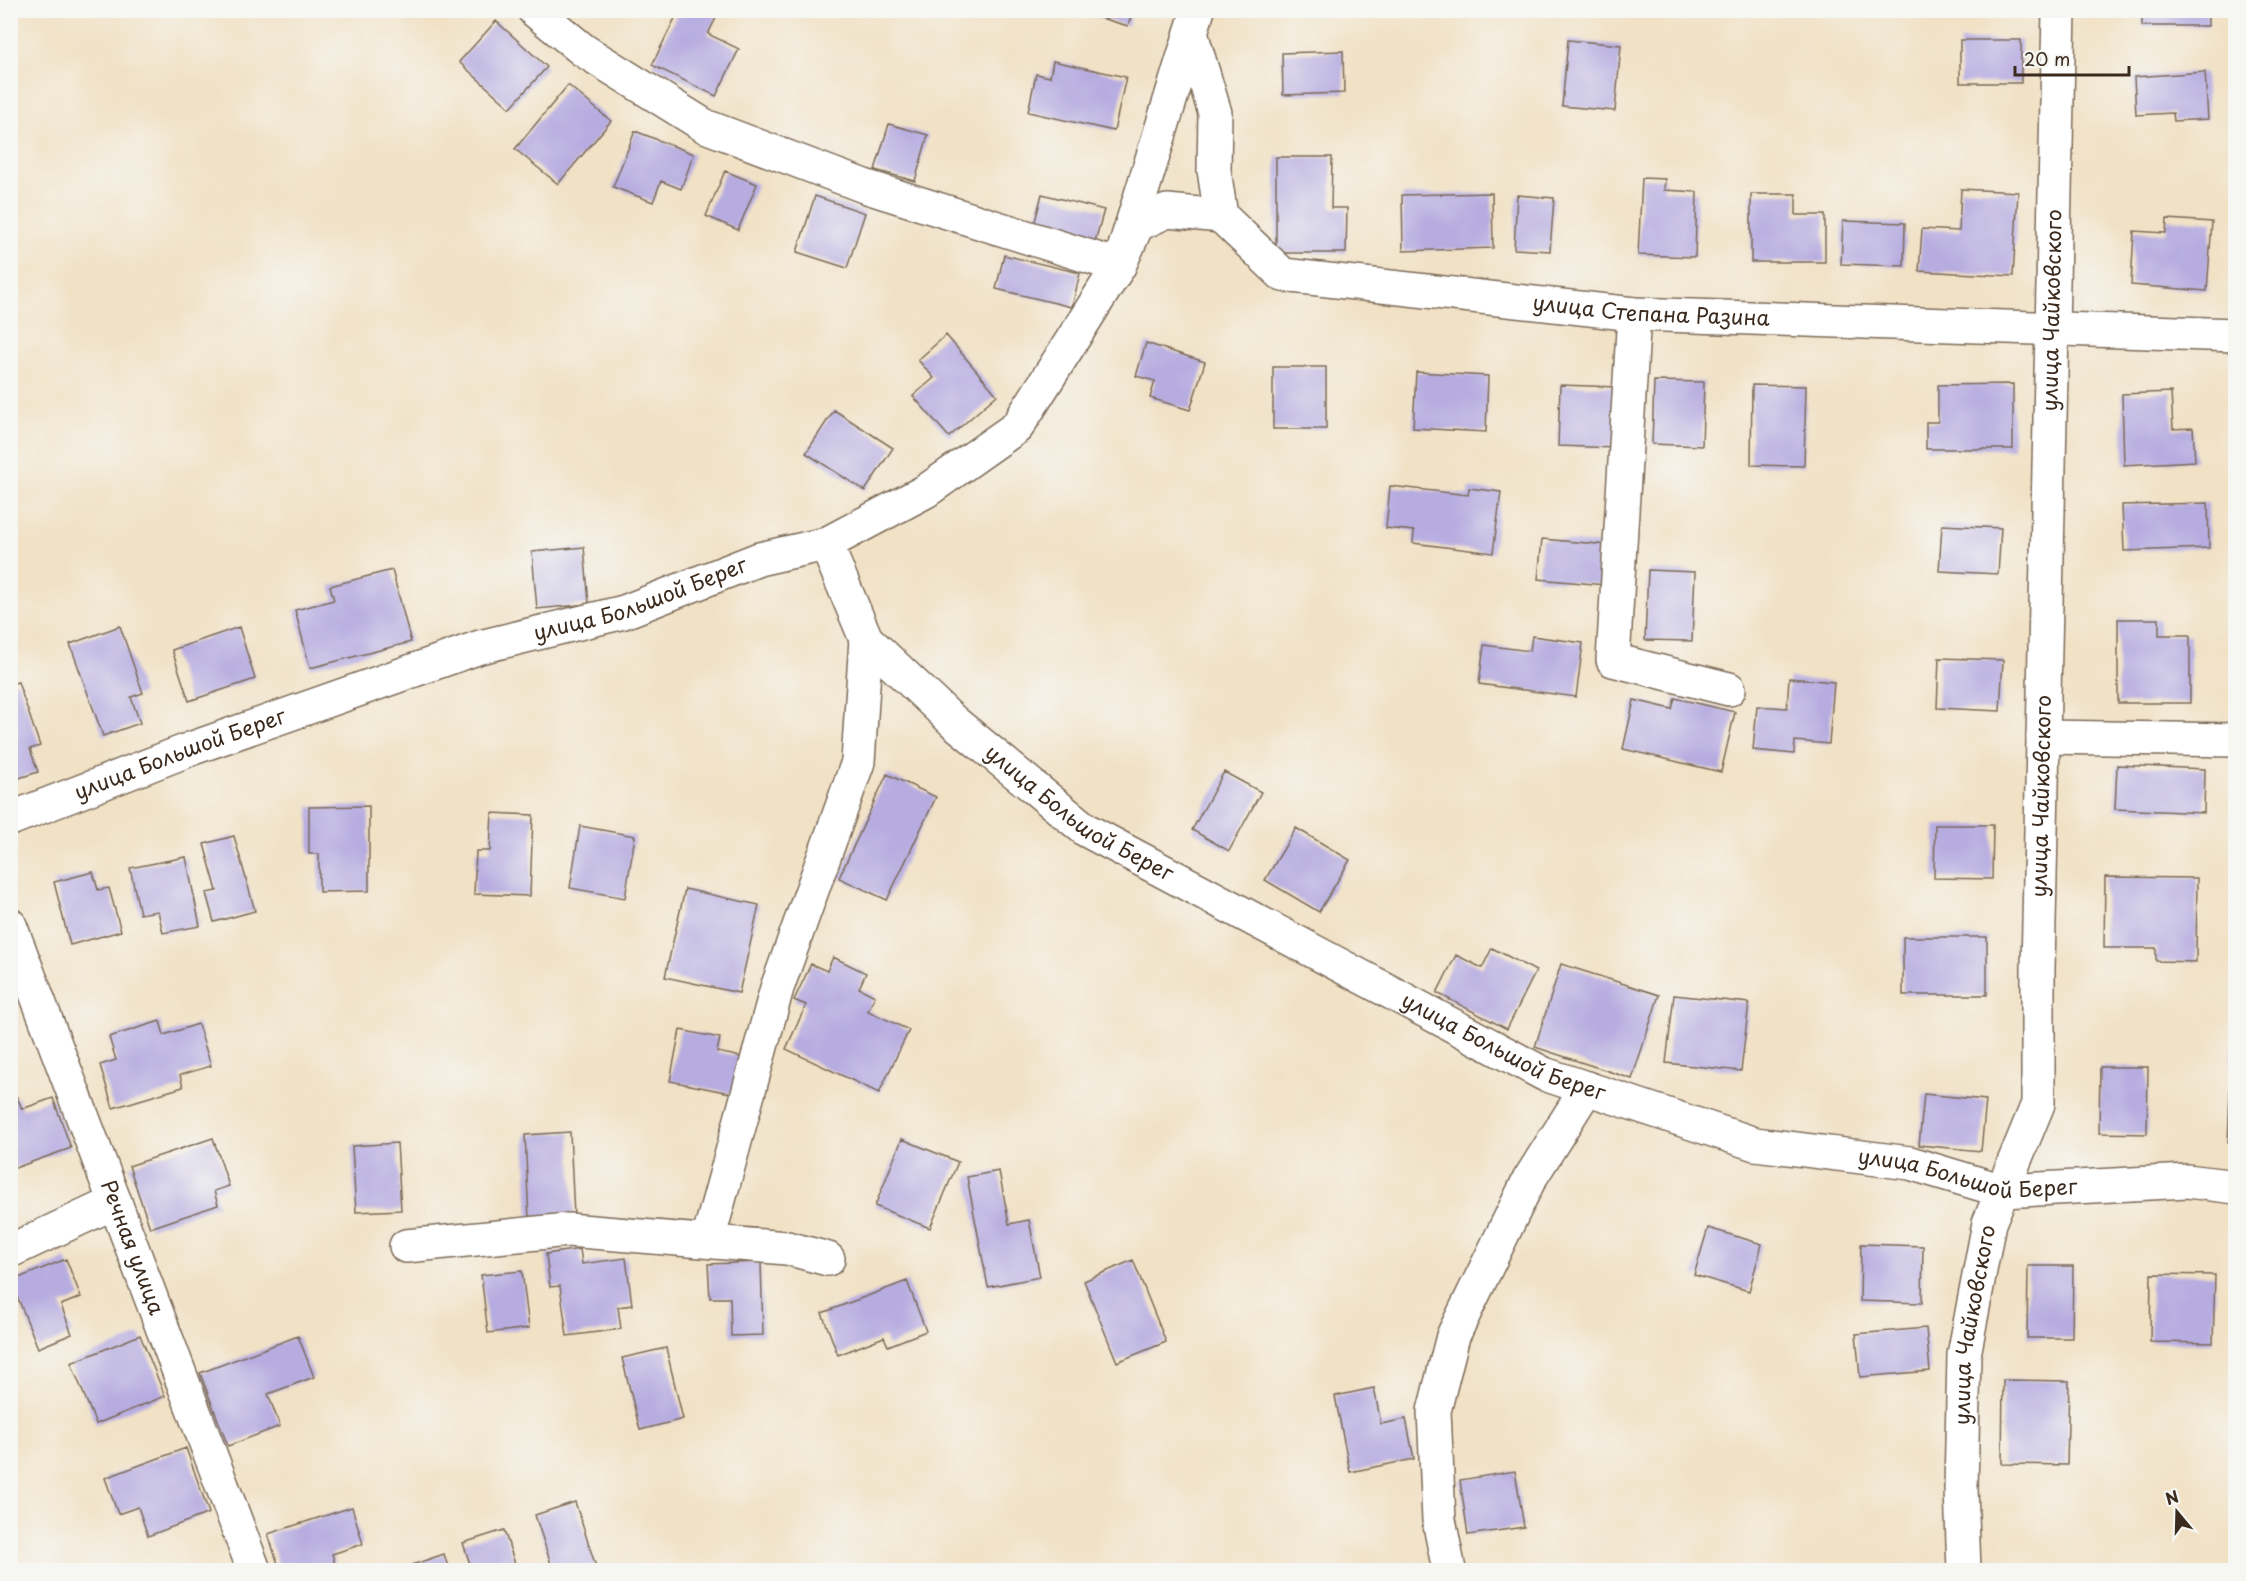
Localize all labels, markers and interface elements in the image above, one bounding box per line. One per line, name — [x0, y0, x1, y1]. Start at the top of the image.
scale bar — [2015, 39, 2129, 77]
text: 20 m — [2024, 45, 2070, 72]
street label: улица Чайковского — [2032, 209, 2069, 412]
street label: улица Степана Разина — [1531, 285, 1771, 333]
street label: улица Большой Берег — [530, 547, 752, 647]
street label: улица Чайковского — [2022, 695, 2058, 898]
street label: улица Большой Берег — [69, 698, 290, 807]
street label: улица Большой Берег — [979, 736, 1181, 888]
street label: улица Большой Берег — [1396, 983, 1611, 1108]
street label: улица Большой Берег — [1856, 1139, 2079, 1205]
street label: Речная улица — [94, 1175, 174, 1320]
street label: улица Чайковского — [1944, 1222, 2002, 1426]
north arrow — [2147, 1482, 2207, 1542]
text: N — [2162, 1483, 2182, 1510]

